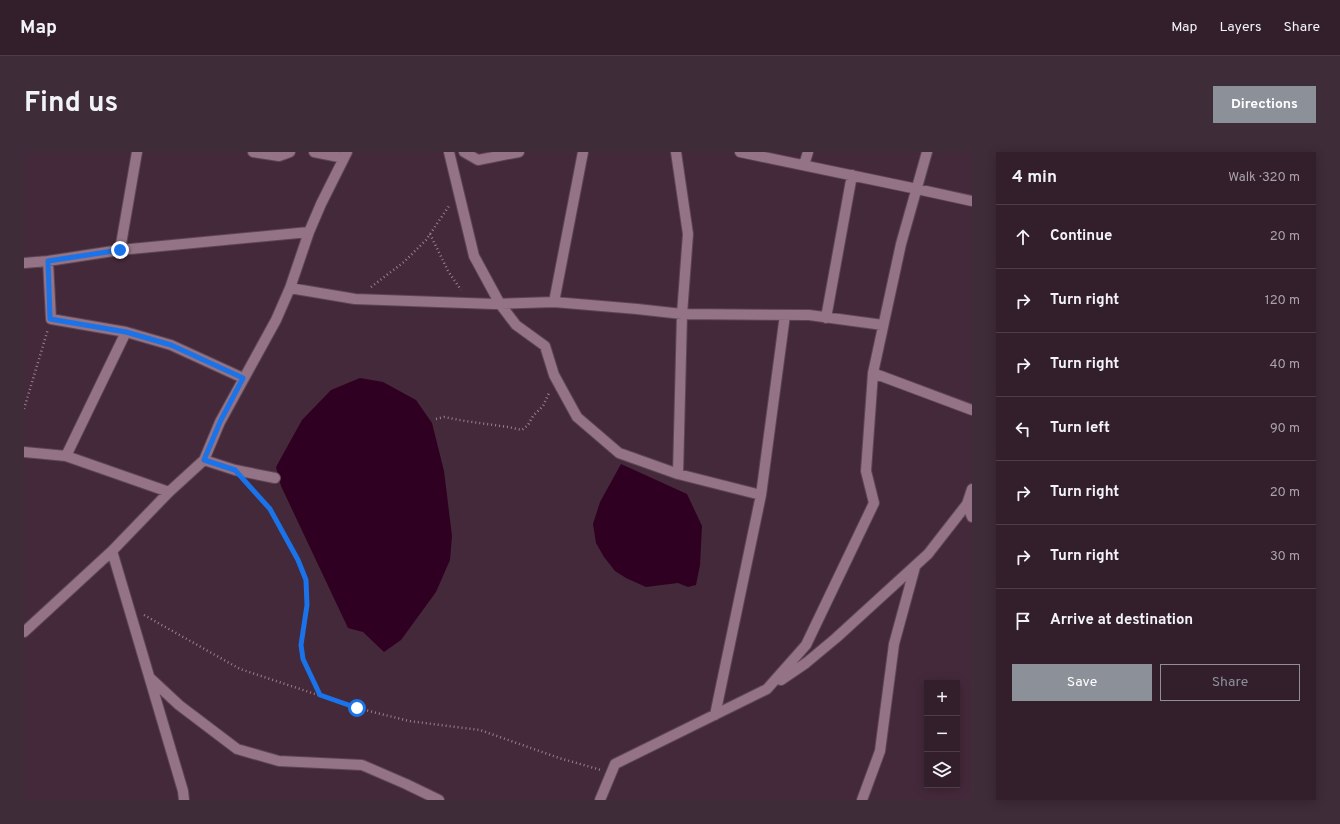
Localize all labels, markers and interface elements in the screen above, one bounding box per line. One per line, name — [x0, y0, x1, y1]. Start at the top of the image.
text: Map — [20, 16, 57, 40]
text: Map — [1171, 19, 1197, 36]
text: Layers — [1219, 19, 1261, 36]
text: Share — [1283, 19, 1320, 36]
text: Find us — [24, 86, 118, 122]
button: Directions — [1213, 86, 1316, 123]
text: 4 min — [1012, 167, 1057, 189]
text: Walk · 320 m — [1228, 170, 1300, 186]
icon: ahead — [1012, 226, 1034, 248]
text: Continue — [1050, 227, 1112, 246]
text: 20 m — [1270, 229, 1300, 245]
route end — [111, 241, 129, 259]
icon: right — [1012, 290, 1034, 312]
text: Turn right — [1050, 291, 1119, 310]
text: 120 m — [1265, 293, 1300, 309]
icon: right — [1012, 354, 1034, 376]
text: Turn right — [1050, 355, 1119, 374]
text: 40 m — [1270, 357, 1300, 373]
icon: left — [1012, 418, 1034, 440]
text: Turn left — [1050, 419, 1110, 438]
text: 90 m — [1270, 421, 1300, 437]
icon: right — [1012, 482, 1034, 504]
text: Turn right — [1050, 483, 1119, 502]
text: 20 m — [1270, 485, 1300, 501]
icon: right — [1012, 546, 1034, 568]
text: Turn right — [1050, 547, 1119, 566]
text: 30 m — [1270, 549, 1300, 565]
icon: arrive — [1012, 610, 1034, 632]
text: Arrive at destination — [1050, 611, 1193, 630]
button: Save — [1012, 664, 1152, 701]
button: Share — [1160, 664, 1300, 701]
map controls — [924, 680, 960, 788]
button: + — [924, 680, 960, 716]
route start — [348, 699, 366, 717]
button: − — [924, 716, 960, 752]
button: layers — [924, 752, 960, 788]

